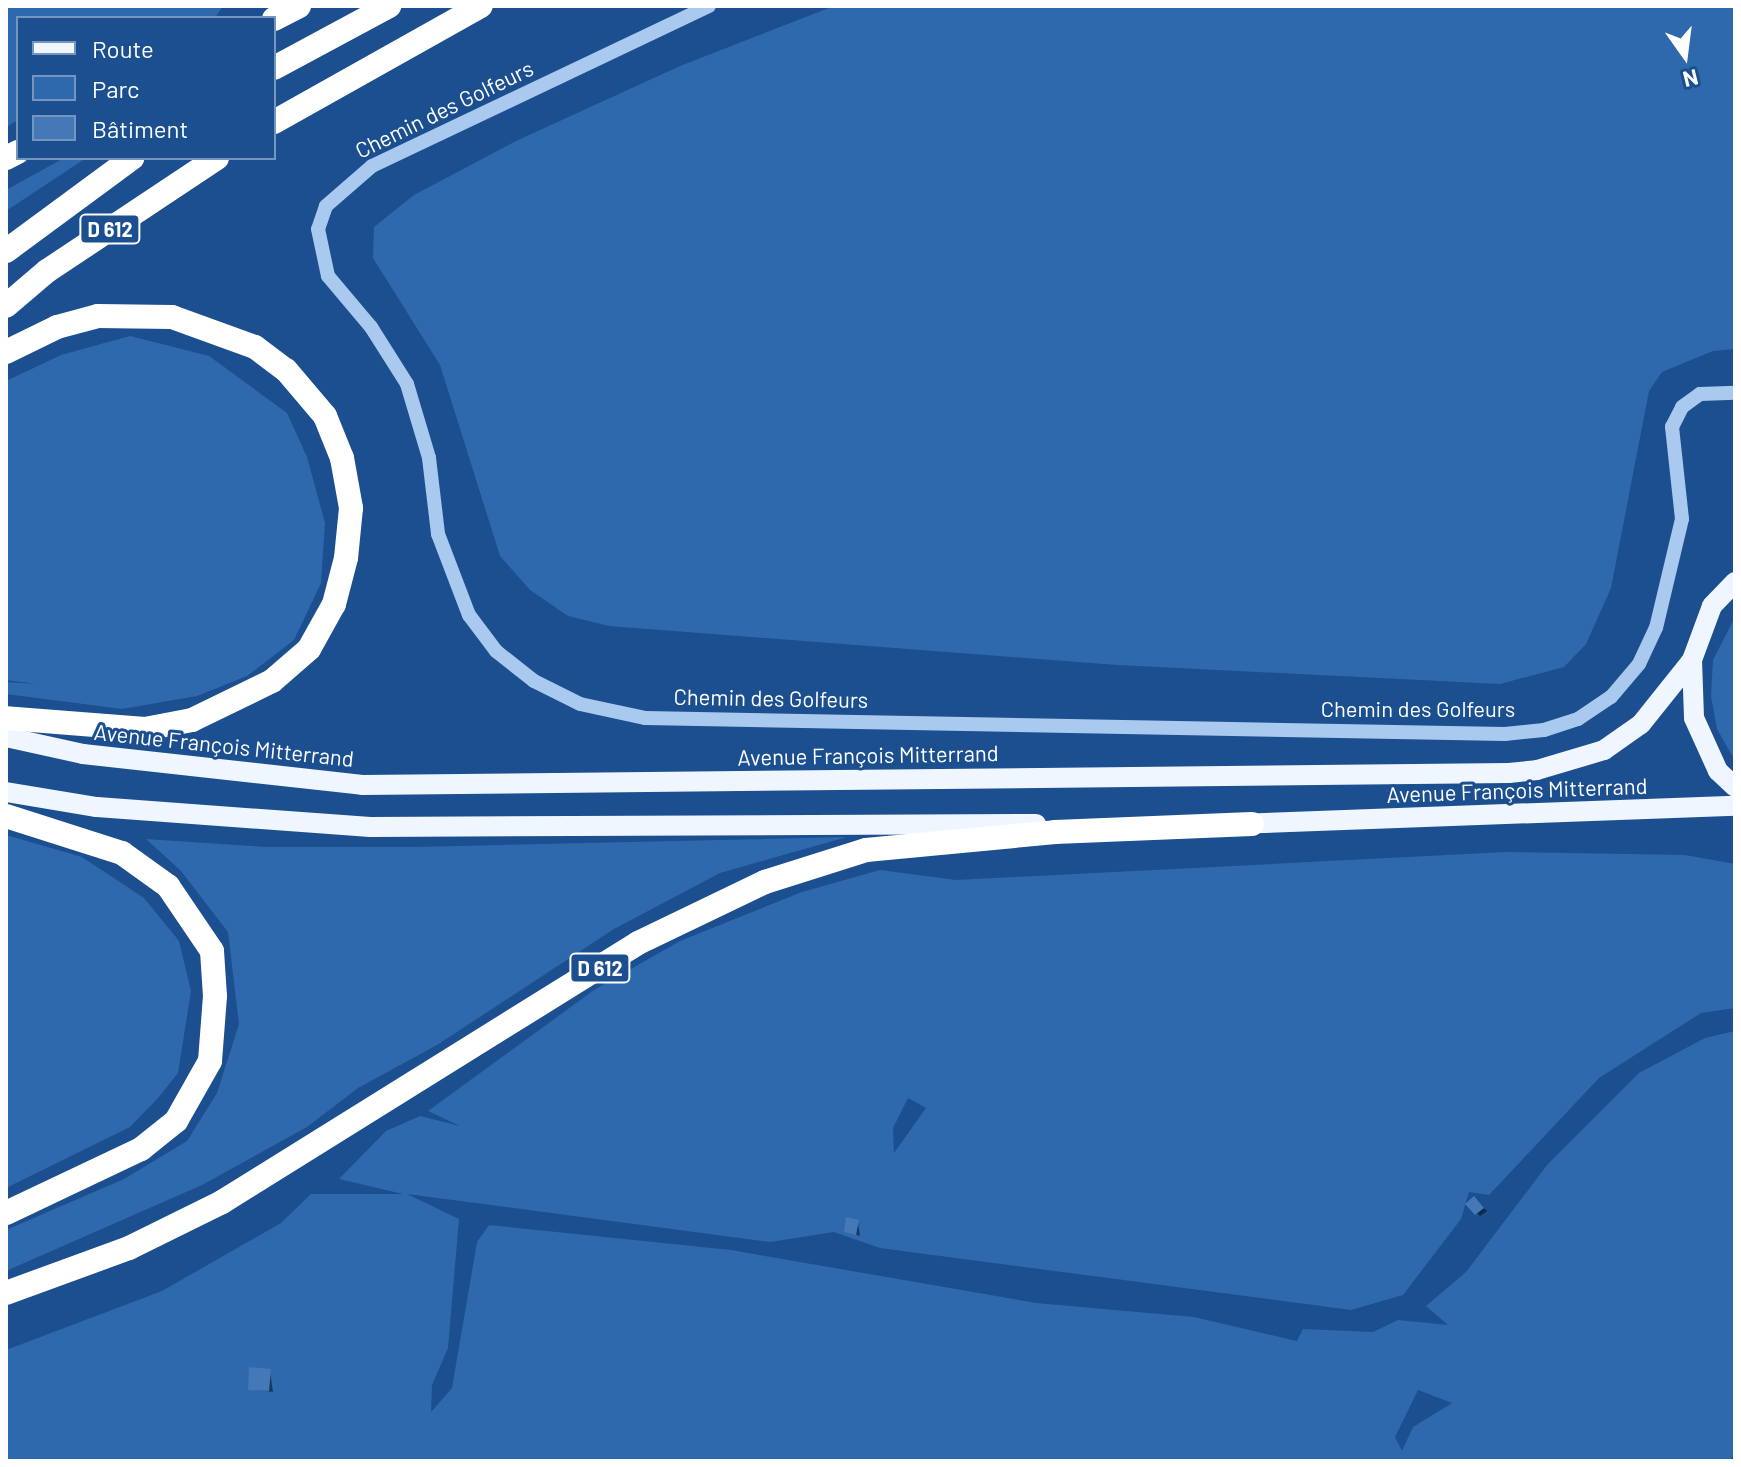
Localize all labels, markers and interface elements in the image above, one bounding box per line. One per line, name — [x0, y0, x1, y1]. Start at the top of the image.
legend — [16, 16, 276, 160]
north arrow — [1645, 16, 1725, 96]
text: Route — [92, 34, 154, 63]
street label: Chemin des Golfeurs — [351, 54, 537, 164]
text: N — [1681, 65, 1701, 94]
text: Parc — [92, 74, 140, 103]
text: Bâtiment — [92, 114, 188, 143]
road number: D 612 — [78, 213, 142, 245]
street label: Chemin des Golfeurs — [673, 683, 869, 713]
street label: Chemin des Golfeurs — [1321, 696, 1515, 722]
street label: Avenue François Mitterrand — [93, 718, 355, 772]
street label: Avenue François Mitterrand — [737, 740, 999, 770]
street label: Avenue François Mitterrand — [1386, 772, 1648, 808]
road number: D 612 — [568, 952, 632, 984]

